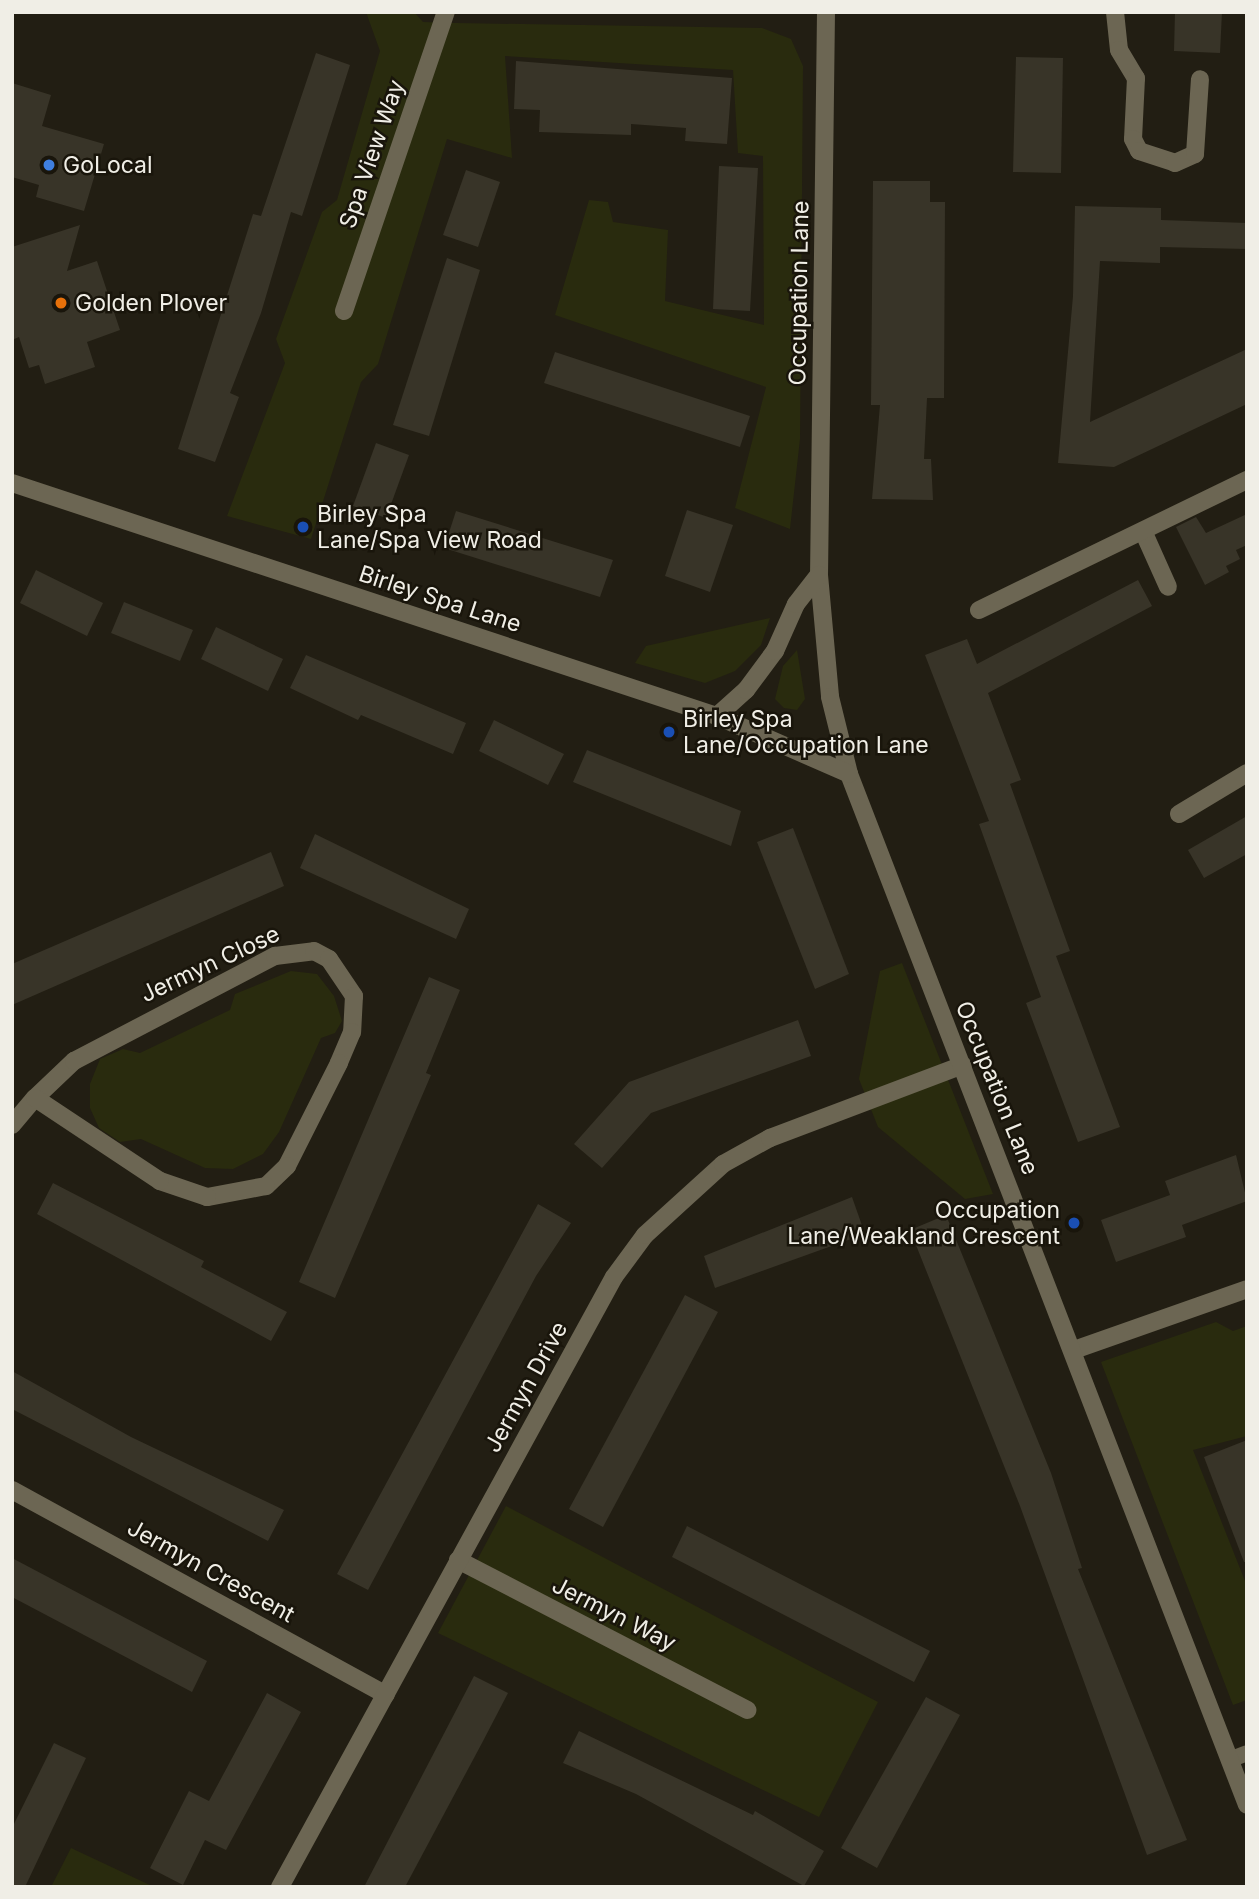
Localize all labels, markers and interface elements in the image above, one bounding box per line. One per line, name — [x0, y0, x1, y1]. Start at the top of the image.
street label: Spa View Way — [334, 76, 410, 232]
place label: GoLocal — [63, 151, 153, 179]
marker: GoLocal — [41, 157, 57, 173]
street label: Occupation Lane — [784, 200, 814, 386]
place label: Golden Plover — [75, 289, 227, 317]
marker: Golden Plover — [53, 295, 69, 311]
place label: Birley Spa Lane/Spa View Road — [317, 500, 542, 554]
marker: Birley Spa Lane/Spa View Road — [295, 519, 311, 535]
street label: Birley Spa Lane — [355, 560, 525, 638]
place label: Birley Spa Lane/Occupation Lane — [683, 705, 929, 759]
marker: Birley Spa Lane/Occupation Lane — [661, 724, 677, 740]
street label: Jermyn Close — [136, 920, 284, 1008]
street label: Occupation Lane — [950, 997, 1044, 1179]
place label: Occupation Lane/Weakland Crescent — [787, 1196, 1060, 1250]
marker: Occupation Lane/Weakland Crescent — [1066, 1215, 1082, 1231]
street label: Jermyn Drive — [479, 1317, 573, 1457]
street label: Jermyn Crescent — [123, 1514, 299, 1628]
street label: Jermyn Way — [547, 1571, 681, 1657]

